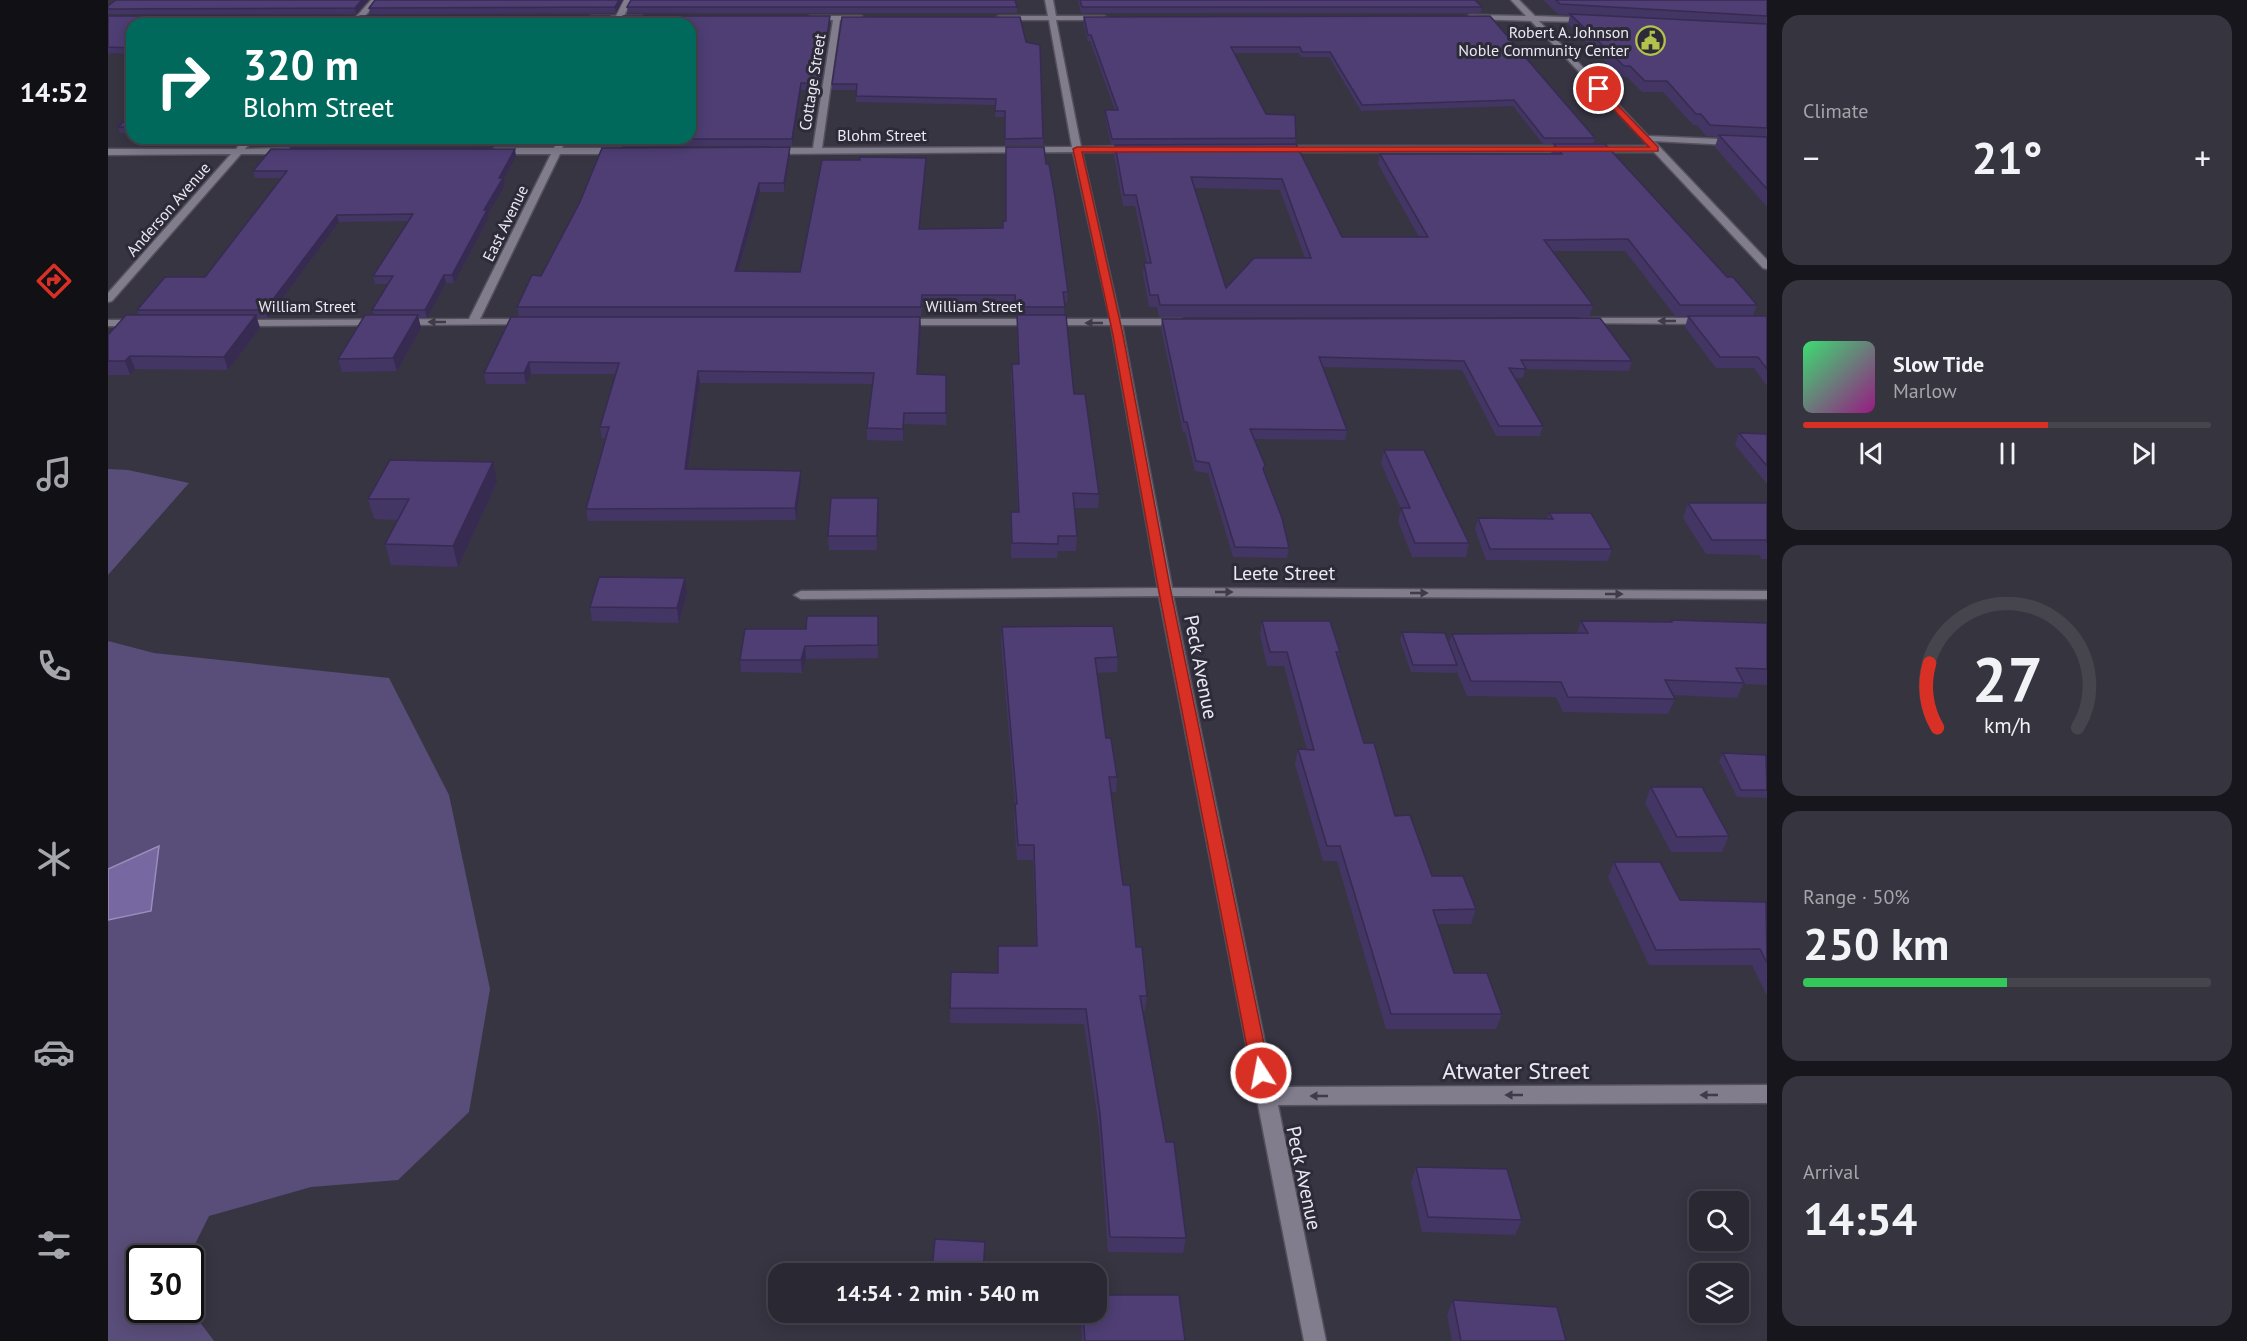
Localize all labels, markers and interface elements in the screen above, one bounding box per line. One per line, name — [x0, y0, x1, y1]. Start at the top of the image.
place label: Robert A. Johnson Noble Community Center — [1458, 22, 1630, 60]
public building icon: Robert A. Johnson Noble Community Center — [1634, 25, 1666, 57]
street label: Cottage Street — [794, 32, 830, 132]
text: 320 m — [243, 37, 359, 92]
icon: right — [144, 42, 222, 120]
pin — [1573, 63, 1624, 114]
icon: arrive — [1582, 72, 1615, 105]
text: 14:52 — [20, 75, 88, 109]
text: Blohm Street — [243, 90, 394, 124]
text: Climate — [1803, 98, 1869, 124]
street label: Blohm Street — [837, 125, 927, 145]
text: 21° — [1972, 128, 2042, 186]
text: − — [1803, 136, 1820, 179]
text: + — [2194, 136, 2211, 179]
street label: Anderson Avenue — [122, 158, 214, 260]
street label: East Avenue — [478, 182, 532, 264]
icon: directions — [33, 260, 75, 302]
street label: William Street — [258, 296, 356, 316]
street label: William Street — [925, 296, 1023, 316]
one-way arrow — [1657, 316, 1676, 326]
one-way arrow — [427, 317, 446, 327]
one-way arrow — [1084, 318, 1103, 328]
text: Slow Tide — [1893, 350, 1984, 378]
text: Marlow — [1893, 378, 1957, 404]
icon: previous — [1855, 437, 1888, 470]
icon: pause — [1991, 437, 2024, 470]
icon: next — [2127, 437, 2160, 470]
icon: music — [33, 453, 75, 495]
street label: Leete Street — [1233, 560, 1335, 586]
one-way arrow — [1214, 587, 1233, 597]
one-way arrow — [1409, 588, 1428, 598]
one-way arrow — [1604, 589, 1623, 599]
street label: Peck Avenue — [1178, 613, 1224, 721]
text: 27 — [1972, 638, 2042, 719]
icon: phone — [33, 645, 75, 687]
text: km/h — [1983, 711, 2030, 739]
icon: climate — [33, 838, 75, 880]
text: Range · 50% — [1803, 884, 1910, 910]
text: 250 km — [1803, 914, 1949, 972]
icon: car — [33, 1031, 75, 1073]
position arrow — [1229, 1041, 1293, 1105]
street label: Atwater Street — [1442, 1055, 1590, 1086]
one-way arrow — [1504, 1090, 1523, 1100]
one-way arrow — [1699, 1090, 1718, 1100]
one-way arrow — [1309, 1091, 1328, 1101]
street label: Peck Avenue — [1280, 1124, 1328, 1232]
text: Arrival — [1803, 1159, 1859, 1185]
text: 14:54 — [1803, 1189, 1917, 1247]
map controls — [1689, 1191, 1749, 1323]
button: search — [1689, 1191, 1749, 1251]
icon: filters — [33, 1224, 75, 1266]
speed limit sign: 30 — [126, 1245, 204, 1323]
button: layers — [1689, 1263, 1749, 1323]
text: 14:54 · 2 min · 540 m — [836, 1279, 1039, 1307]

